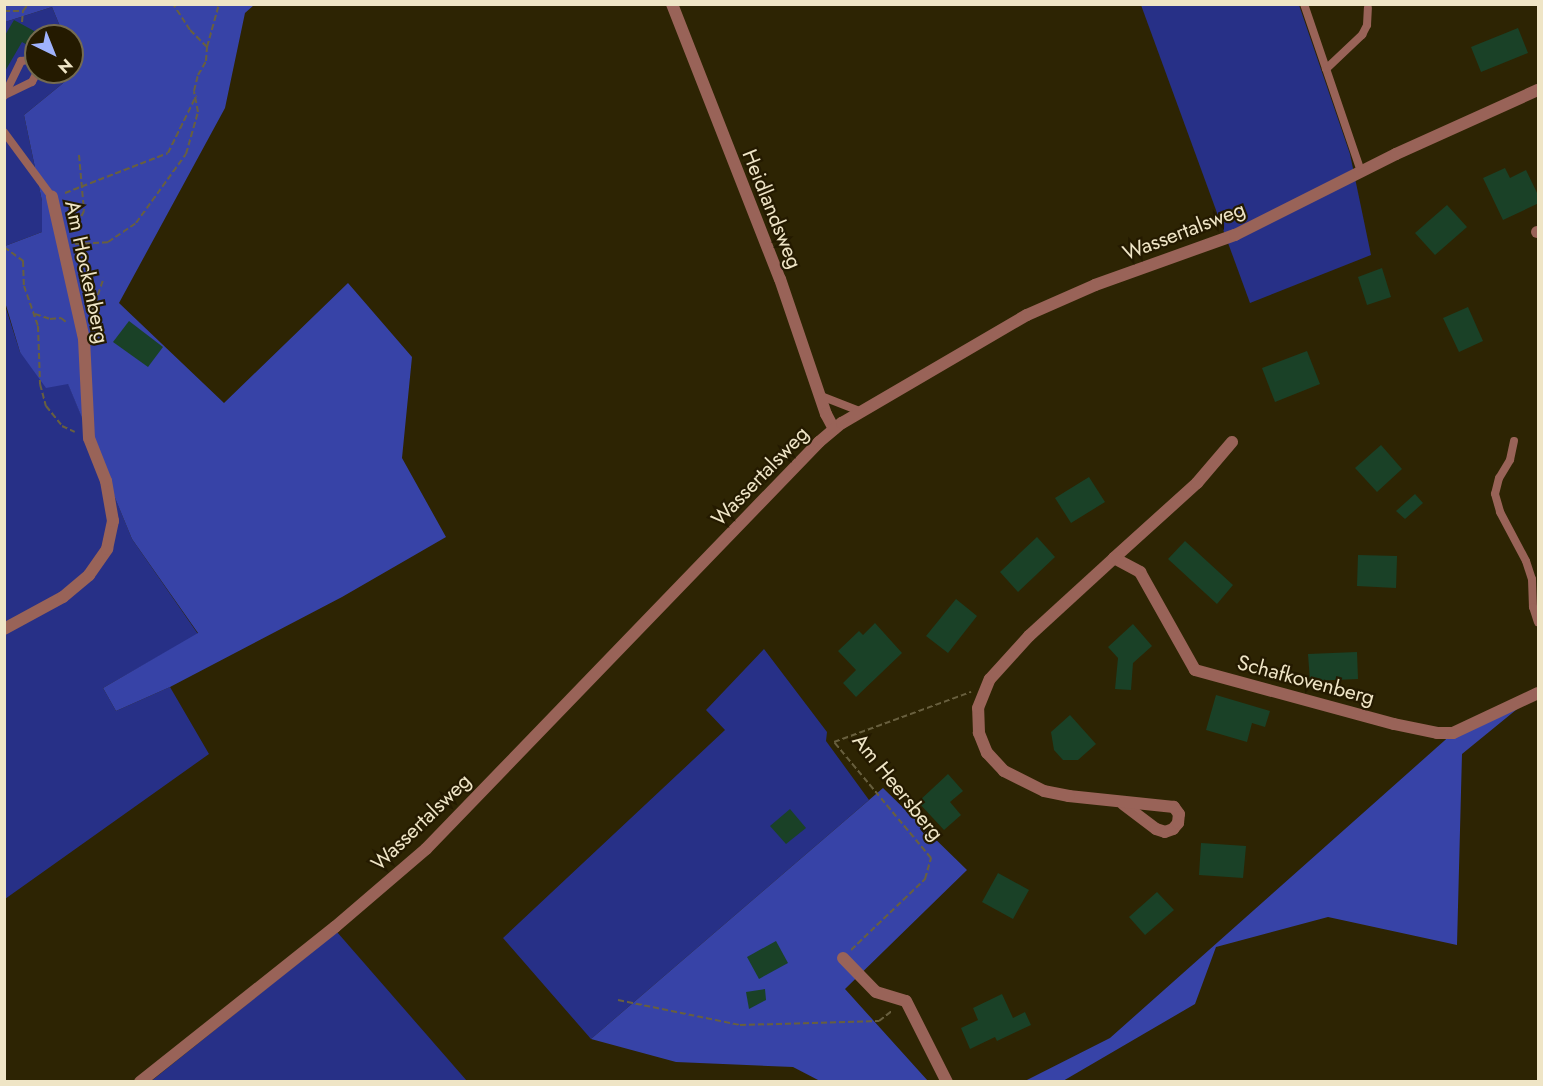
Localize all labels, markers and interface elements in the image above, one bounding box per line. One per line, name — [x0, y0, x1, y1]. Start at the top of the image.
north arrow — [24, 24, 84, 84]
text: N — [53, 53, 78, 79]
street label: Heidlandsweg — [737, 146, 807, 272]
street label: Wassertalsweg — [1119, 196, 1249, 266]
street label: Am Hockenberg — [60, 198, 114, 346]
street label: Wassertalsweg — [706, 421, 814, 531]
street label: Schafkovenberg — [1235, 650, 1377, 710]
street label: Am Heersberg — [847, 728, 949, 846]
street label: Wassertalsweg — [366, 768, 476, 876]

